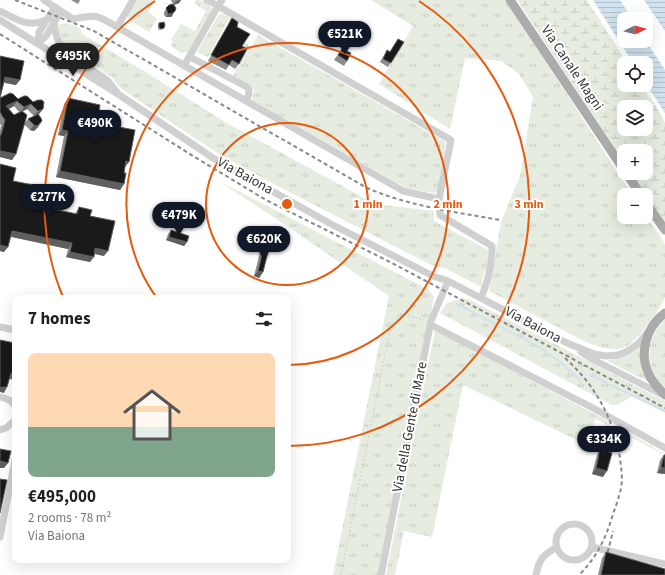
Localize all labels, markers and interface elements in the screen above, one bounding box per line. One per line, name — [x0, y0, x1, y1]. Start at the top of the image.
north arrow — [617, 12, 653, 48]
map controls — [617, 12, 653, 224]
pin: €521K — [317, 21, 373, 55]
street label: Via Canale Magni — [536, 21, 608, 115]
text: €521K — [327, 25, 363, 43]
pin: €495K — [45, 43, 101, 77]
text: €495K — [55, 47, 91, 65]
button: locate — [617, 56, 653, 92]
button: layers — [617, 100, 653, 136]
pin: €490K — [67, 110, 123, 144]
text: €490K — [77, 114, 113, 132]
button: + — [617, 144, 653, 180]
street label: Via Baiona — [213, 152, 277, 200]
pin: €277K — [20, 184, 76, 218]
text: €277K — [30, 188, 66, 206]
button: − — [617, 188, 653, 224]
text: 1 min — [353, 196, 383, 213]
text: 2 min — [433, 196, 463, 213]
text: 3 min — [514, 196, 544, 213]
centre of rings — [280, 197, 294, 211]
pin: €479K — [151, 202, 207, 236]
text: €479K — [161, 206, 197, 224]
pin: €620K — [236, 226, 292, 260]
text: €620K — [246, 230, 282, 248]
street label: Via Baiona — [501, 302, 565, 348]
text: 7 homes — [28, 307, 90, 331]
icon: filters — [253, 308, 275, 330]
street label: Via della Gente di Mare — [388, 360, 432, 494]
icon: home — [116, 379, 188, 451]
pin: €334K — [576, 426, 632, 460]
text: €334K — [586, 430, 622, 448]
text: €495,000 — [28, 485, 96, 509]
text: 2 rooms · 78 m² — [28, 509, 111, 527]
text: Via Baiona — [28, 527, 85, 545]

